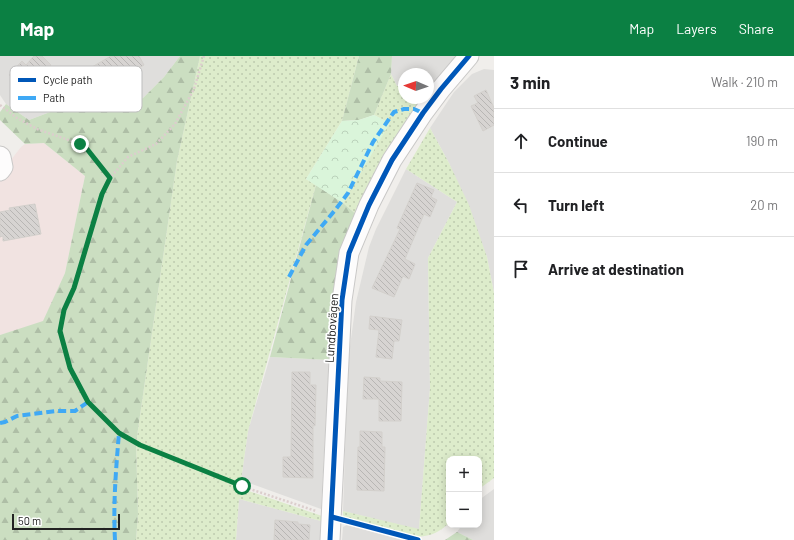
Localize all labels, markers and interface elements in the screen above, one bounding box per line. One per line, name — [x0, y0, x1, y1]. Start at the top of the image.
text: Map — [20, 17, 54, 40]
text: Map — [629, 20, 654, 37]
text: Layers — [676, 20, 717, 37]
text: Share — [739, 20, 774, 37]
legend — [10, 66, 142, 112]
north arrow — [398, 68, 434, 104]
text: 3 min — [510, 72, 550, 92]
text: Cycle path — [43, 73, 93, 86]
text: Walk · 210 m — [711, 74, 778, 90]
text: Path — [43, 91, 65, 104]
icon: ahead — [510, 130, 532, 152]
text: Continue — [548, 132, 608, 150]
text: 190 m — [746, 133, 778, 149]
route end — [71, 135, 89, 153]
icon: left — [510, 194, 532, 216]
text: Turn left — [548, 196, 604, 214]
text: 20 m — [750, 197, 778, 213]
icon: arrive — [510, 258, 532, 280]
text: Arrive at destination — [548, 260, 684, 278]
street label: Lundbovägen — [322, 293, 340, 363]
map controls — [446, 456, 482, 528]
button: + — [446, 456, 482, 492]
route start — [233, 477, 251, 495]
button: − — [446, 492, 482, 528]
scale bar — [12, 512, 120, 531]
text: 50 m — [18, 514, 41, 527]

